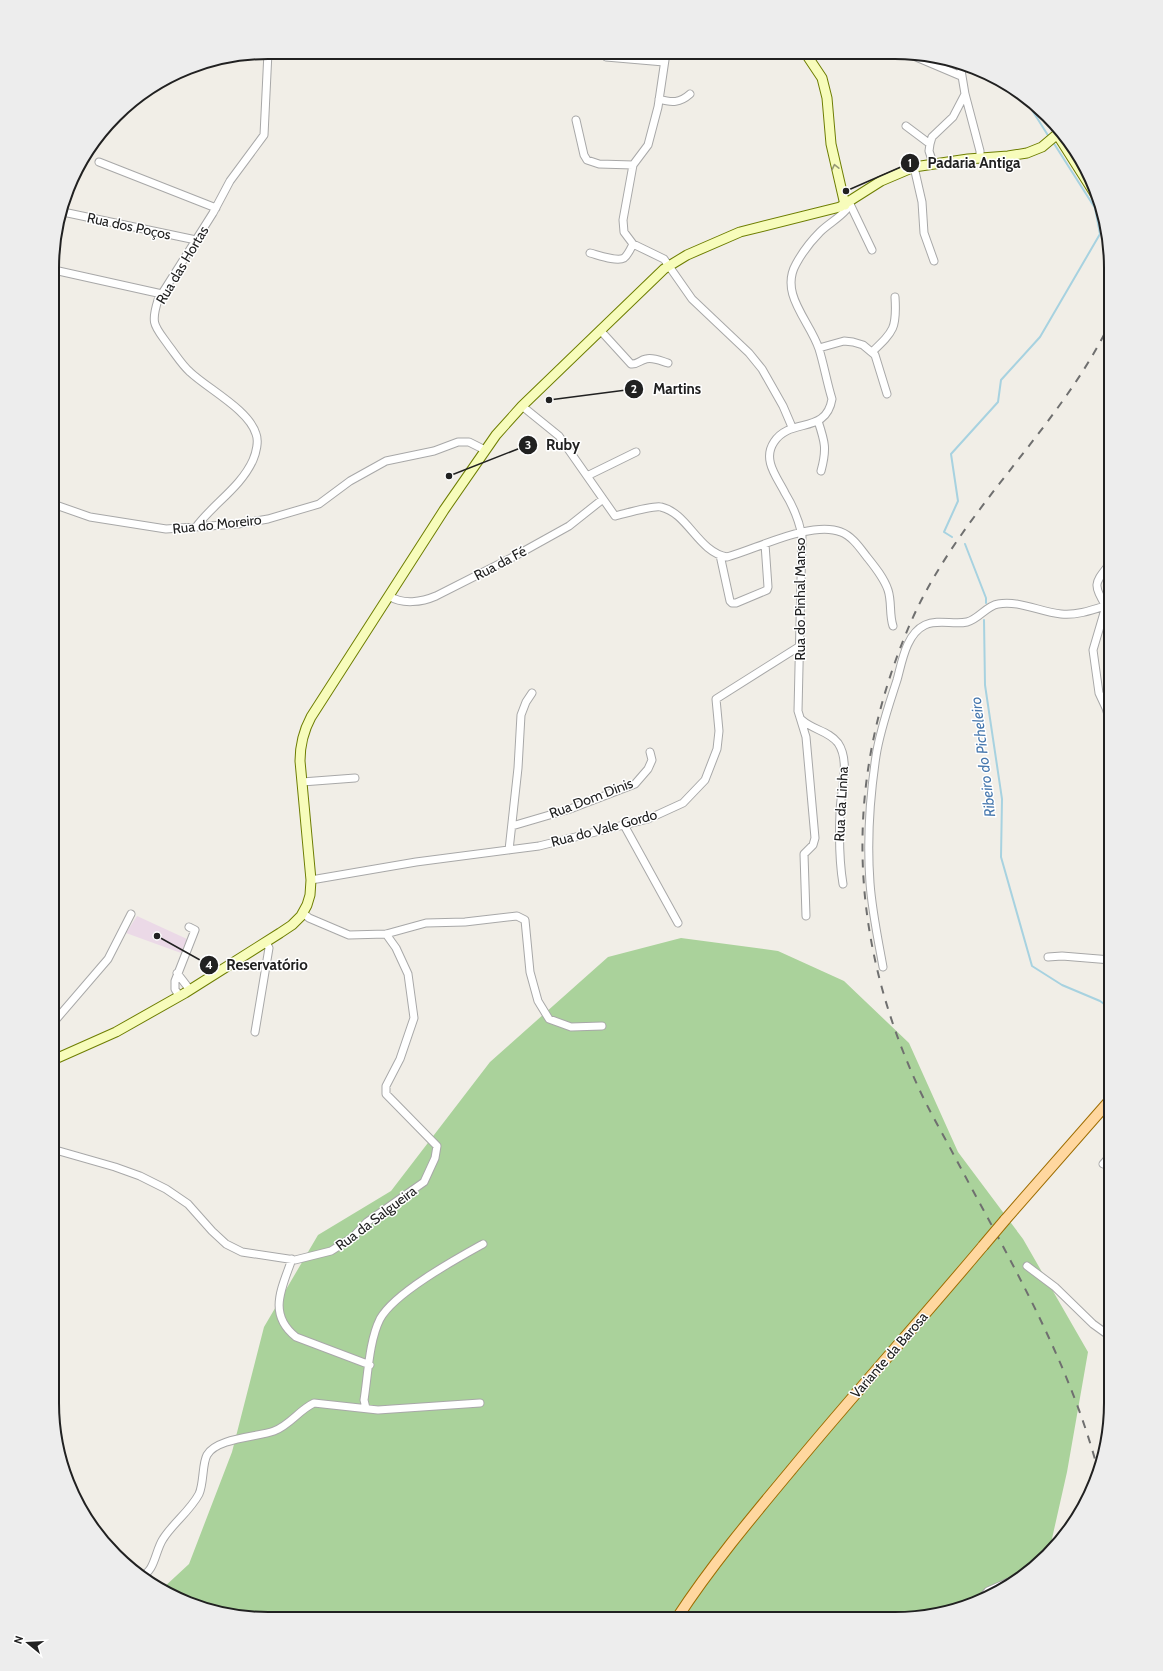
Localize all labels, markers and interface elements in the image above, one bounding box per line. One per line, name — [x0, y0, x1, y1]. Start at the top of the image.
callout: Padaria Antiga — [900, 149, 1029, 176]
text: Padaria Antiga — [928, 154, 1021, 172]
text: 1 — [908, 155, 912, 170]
one-way arrow — [832, 164, 840, 170]
street label: Rua dos Poços — [85, 208, 173, 244]
street label: Rua das Hortas — [152, 222, 212, 307]
callout: Martins — [624, 375, 709, 402]
text: Martins — [653, 380, 701, 398]
text: 2 — [631, 381, 637, 396]
callout: Ruby — [518, 431, 588, 458]
text: Ruby — [546, 436, 581, 454]
text: 3 — [525, 437, 531, 452]
street label: Rua do Moreiro — [172, 510, 263, 538]
street label: Rua do Pinhal Manso — [791, 537, 809, 660]
street label: Rua da Fé — [471, 542, 529, 584]
water label: Ribeiro do Picheleiro — [967, 696, 999, 818]
street label: Rua da Linha — [830, 766, 852, 842]
street label: Rua Dom Dinis — [547, 774, 636, 822]
street label: Rua do Vale Gordo — [549, 805, 659, 851]
callout: Reservatório — [199, 952, 316, 979]
text: Reservatório — [226, 956, 308, 974]
text: 4 — [205, 957, 213, 972]
street label: Rua da Salgueira — [332, 1182, 420, 1254]
street label: Variante da Barosa — [847, 1308, 932, 1402]
north arrow — [8, 1623, 48, 1663]
text: N — [11, 1634, 26, 1646]

